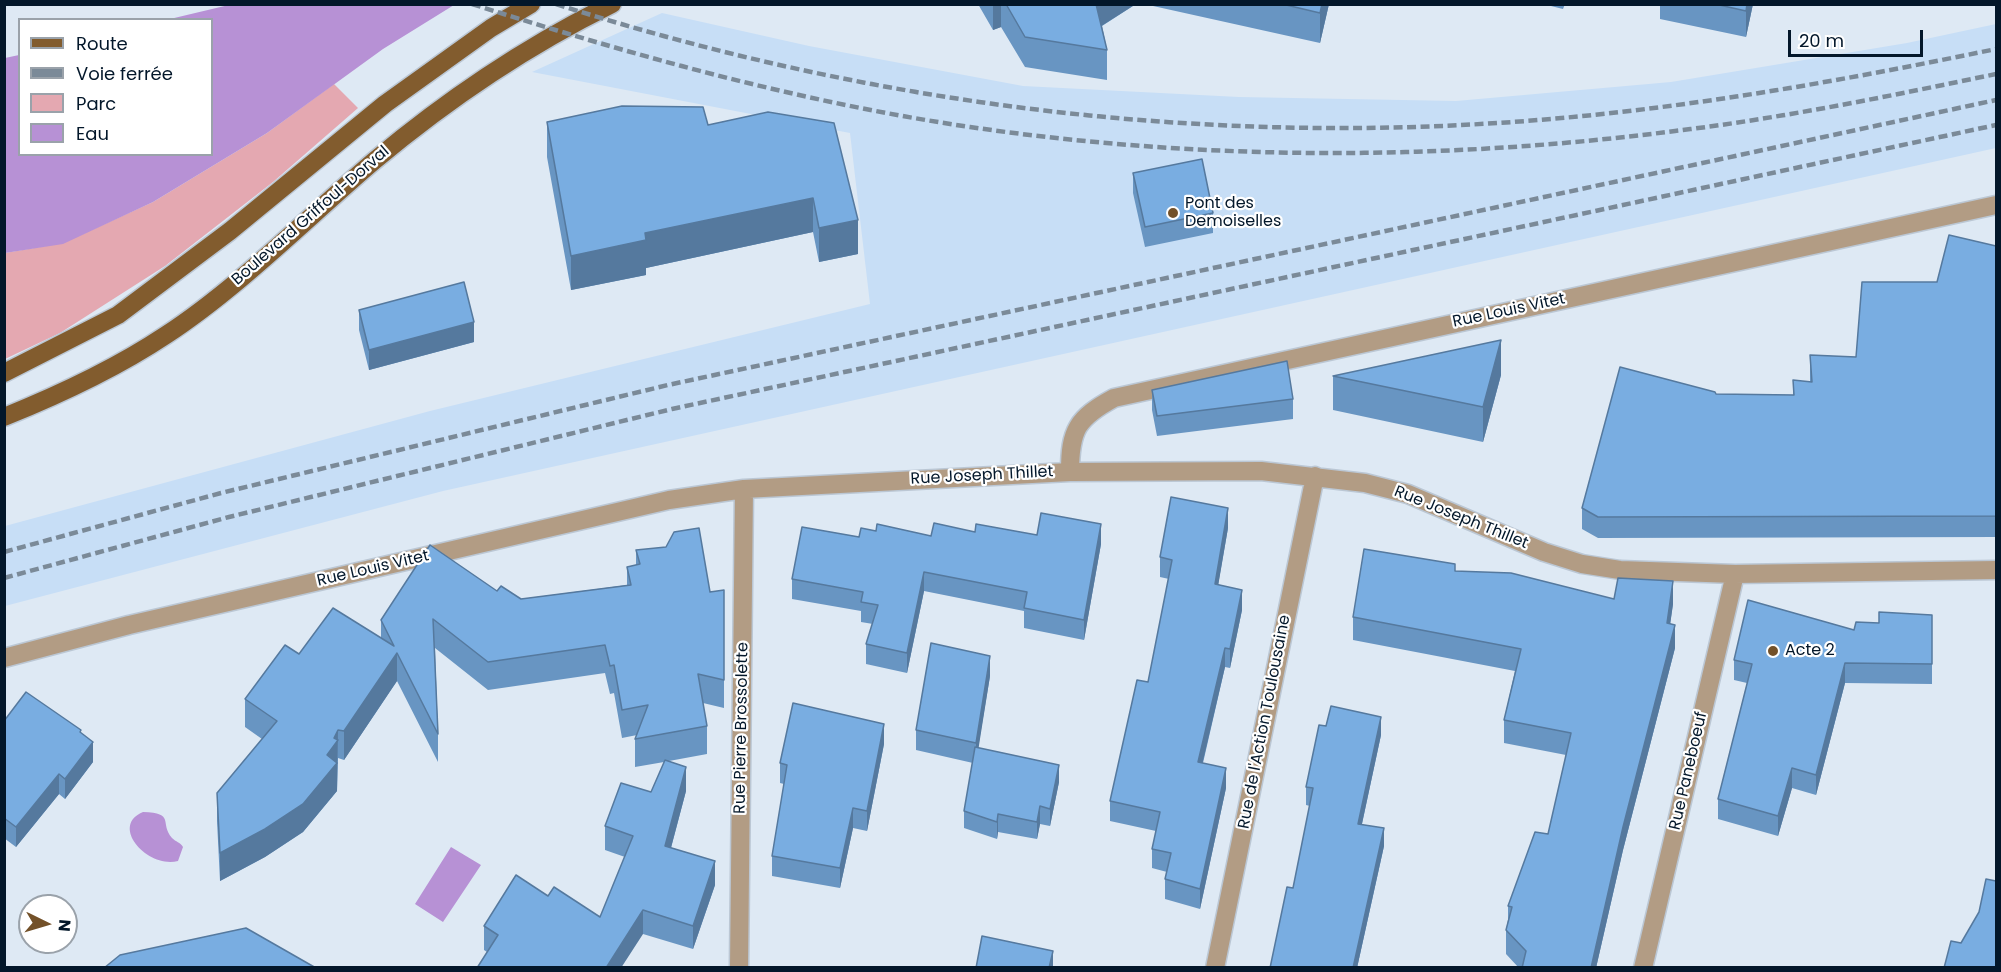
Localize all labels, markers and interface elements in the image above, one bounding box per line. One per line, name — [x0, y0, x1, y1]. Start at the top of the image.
legend — [18, 18, 213, 156]
scale bar — [1791, 18, 1926, 56]
text: 20 m — [1799, 28, 1844, 53]
text: Route — [76, 31, 128, 56]
text: Voie ferrée — [76, 61, 173, 86]
text: Parc — [76, 91, 116, 116]
text: Eau — [76, 121, 109, 146]
street label: Boulevard Griffoul-Dorval — [228, 142, 394, 290]
place label: Pont des Demoiselles — [1185, 194, 1281, 232]
marker: Pont des Demoiselles — [1166, 206, 1180, 220]
street label: Rue Louis Vitet — [1451, 290, 1567, 332]
street label: Rue Joseph Thillet — [910, 463, 1054, 489]
street label: Rue Joseph Thillet — [1391, 482, 1531, 554]
street label: Rue Louis Vitet — [315, 547, 431, 591]
street label: Rue de l'Action Toulousaine — [1235, 613, 1295, 831]
place label: Acte 2 — [1785, 641, 1835, 661]
street label: Rue Pierre Brossolette — [731, 642, 753, 814]
marker: Acte 2 — [1766, 644, 1780, 658]
street label: Rue Paneboeuf — [1666, 710, 1712, 832]
north arrow — [18, 894, 78, 954]
text: N — [52, 918, 76, 932]

